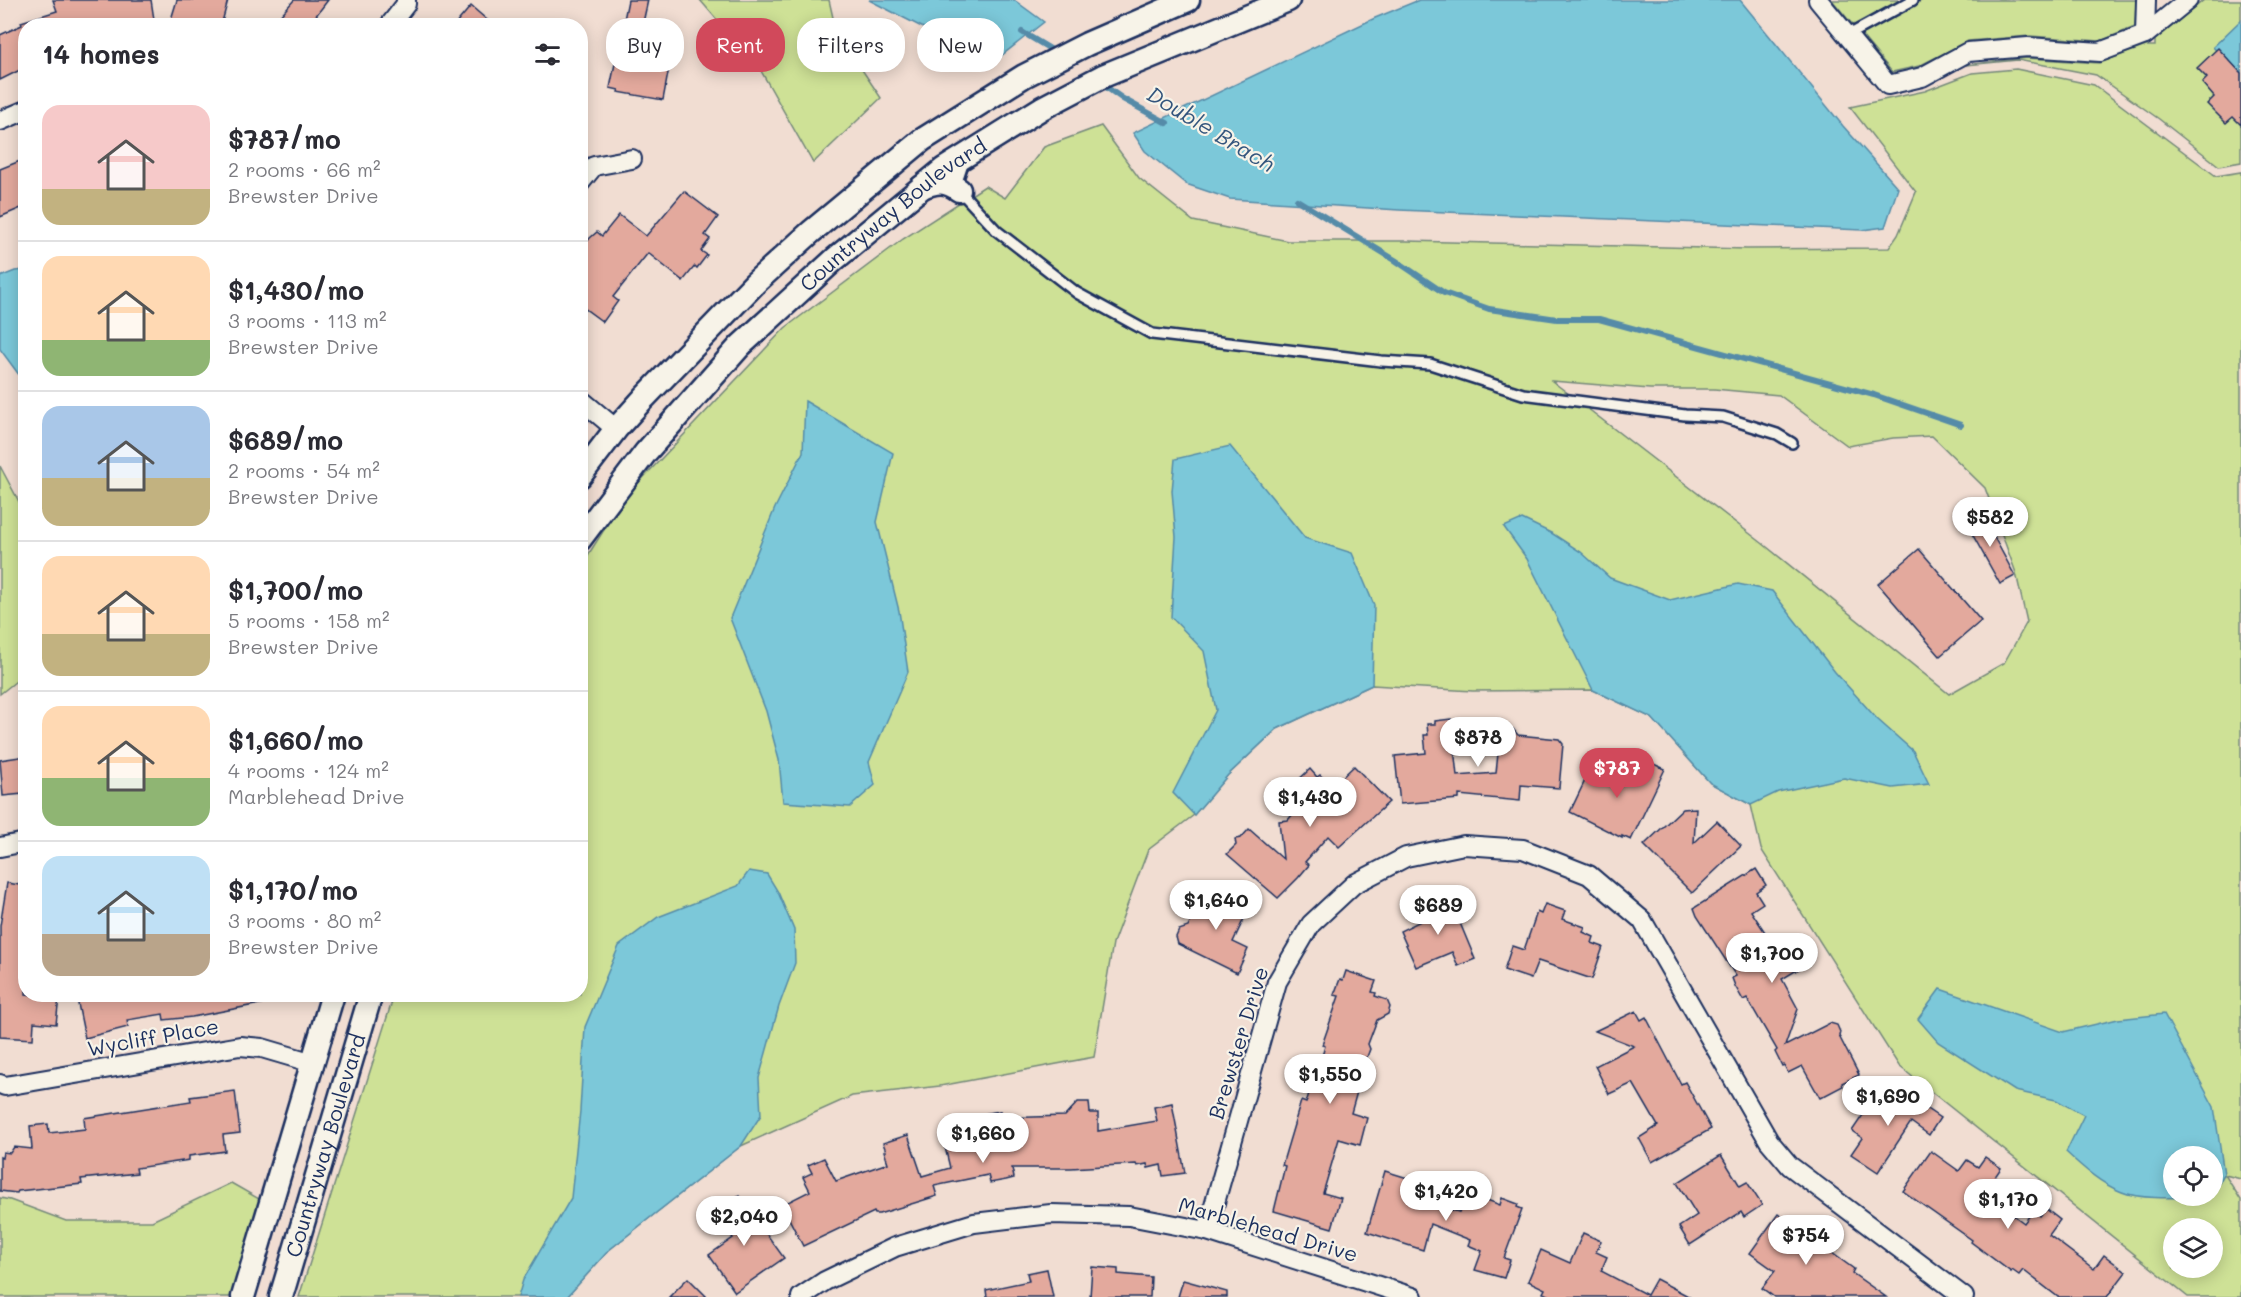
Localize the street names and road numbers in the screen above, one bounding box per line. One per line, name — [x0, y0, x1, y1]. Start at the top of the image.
street label: Countryway Boulevard — [793, 131, 991, 297]
street label: Brewster Drive — [1202, 963, 1274, 1122]
street label: Wycliff Place — [85, 1012, 221, 1061]
street label: Countryway Boulevard — [279, 1030, 370, 1260]
street label: Marblehead Drive — [1176, 1190, 1361, 1267]

